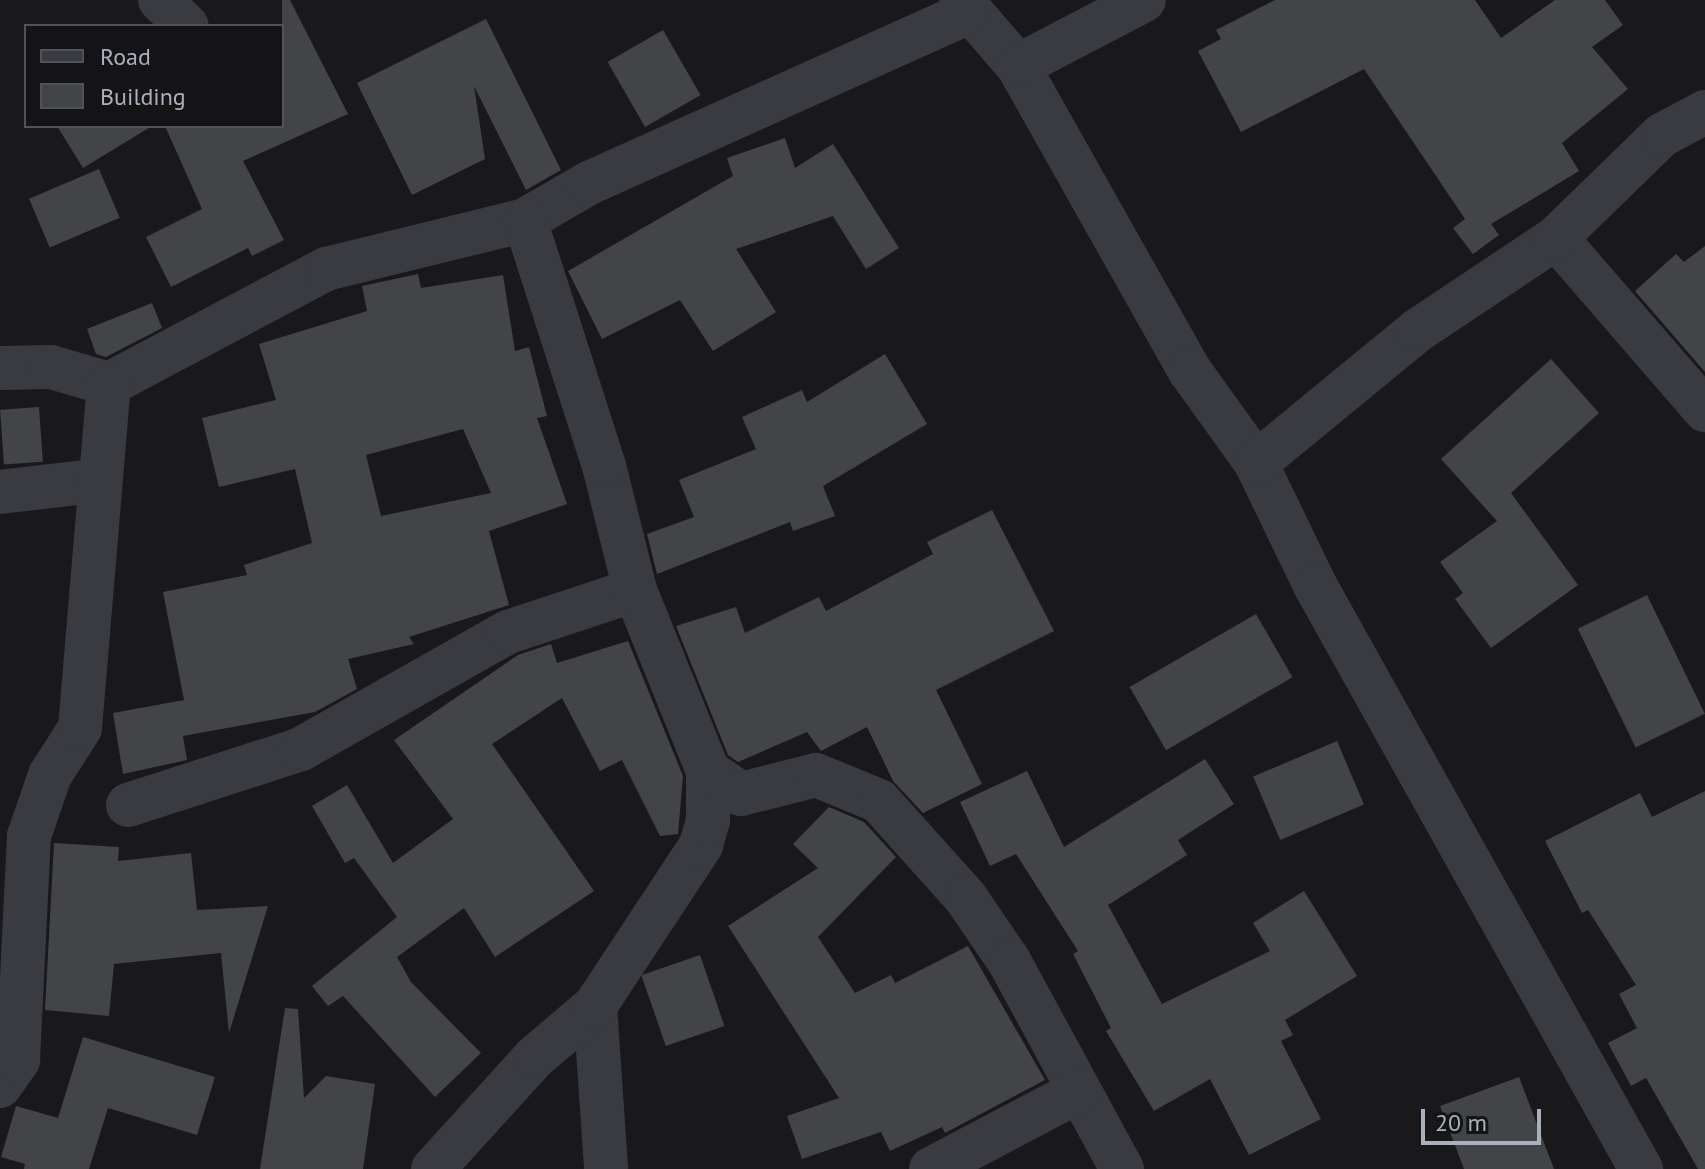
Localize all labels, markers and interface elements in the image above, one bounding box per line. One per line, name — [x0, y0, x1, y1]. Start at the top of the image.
legend — [24, 24, 284, 128]
text: Road — [100, 41, 151, 72]
text: Building — [100, 81, 186, 112]
scale bar — [1425, 1093, 1545, 1143]
text: 20 m — [1435, 1107, 1487, 1138]

